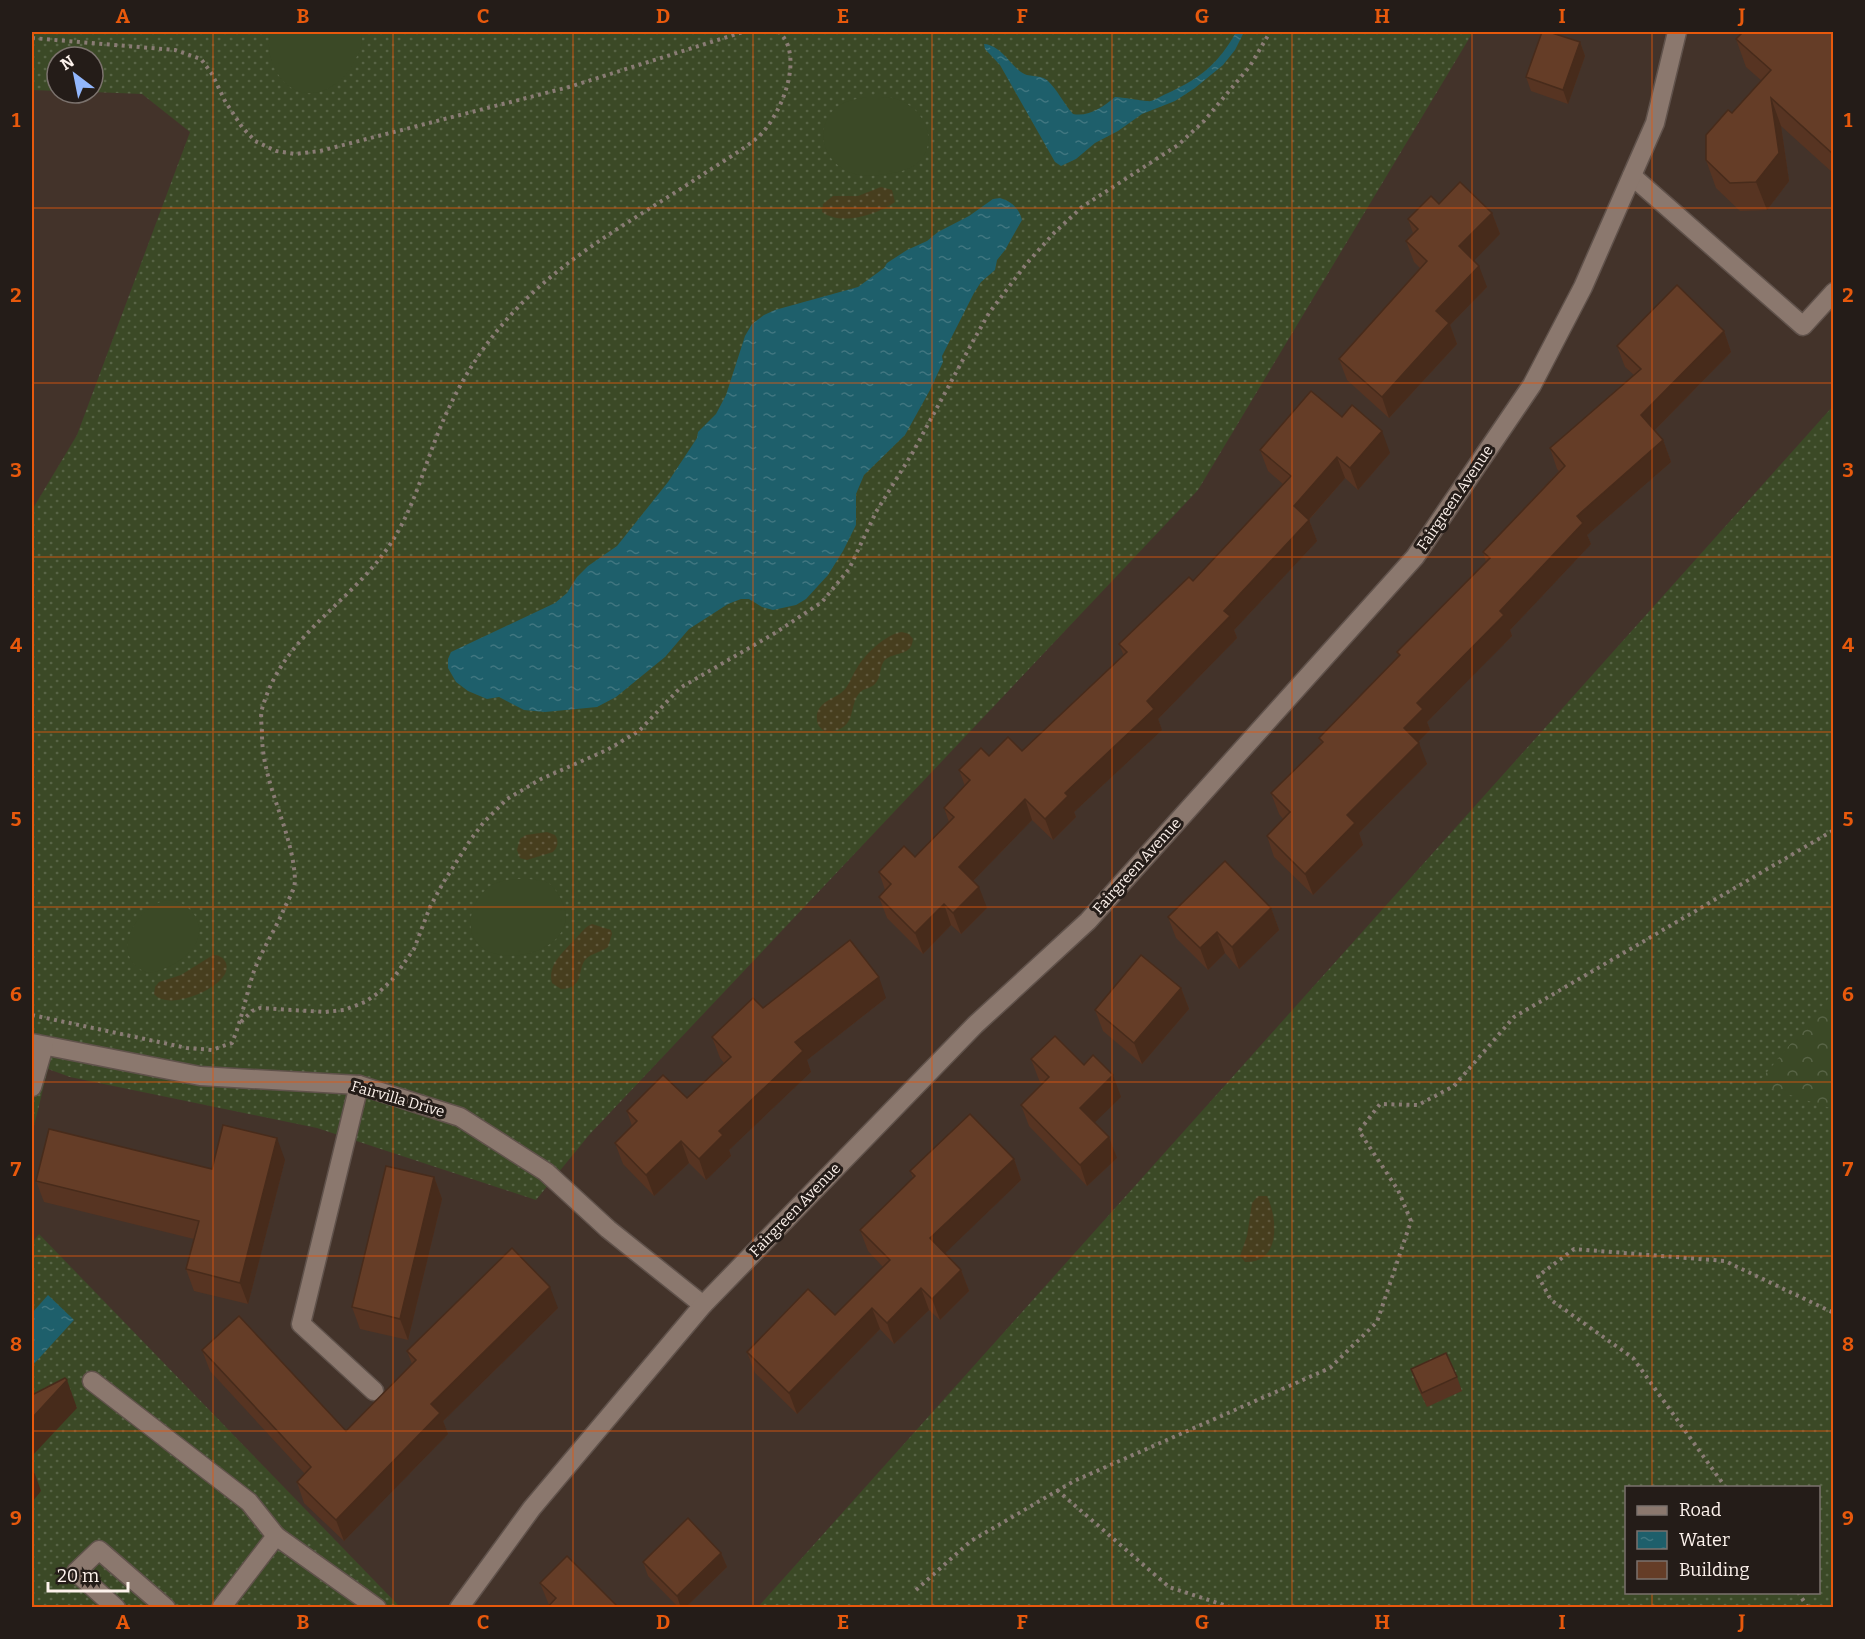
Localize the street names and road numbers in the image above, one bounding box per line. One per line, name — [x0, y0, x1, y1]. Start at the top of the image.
street label: Fairgreen Avenue — [1413, 442, 1497, 554]
street label: Fairgreen Avenue — [1089, 814, 1185, 918]
street label: Fairvilla Drive — [349, 1077, 447, 1121]
street label: Fairgreen Avenue — [746, 1159, 844, 1261]

